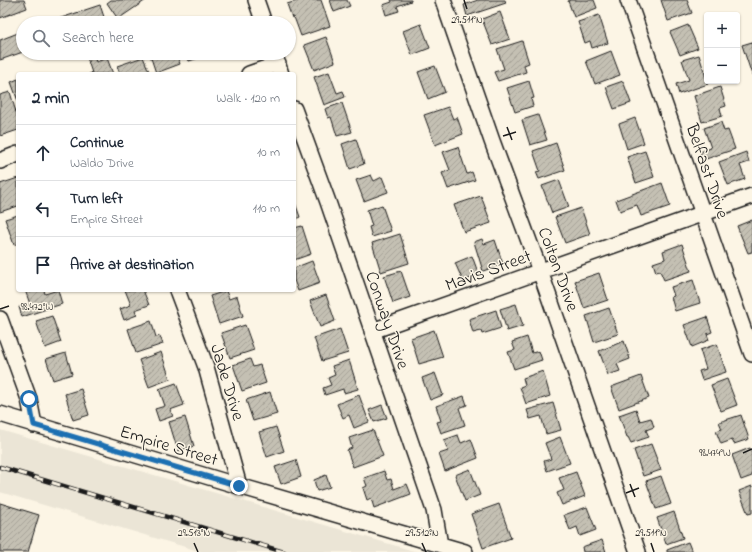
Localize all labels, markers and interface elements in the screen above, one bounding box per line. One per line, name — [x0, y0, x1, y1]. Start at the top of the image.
map controls — [704, 12, 740, 84]
button: + — [704, 12, 740, 48]
text: 29.511°N — [451, 13, 483, 28]
search box — [16, 16, 296, 60]
icon: search — [30, 27, 52, 49]
text: Search here — [62, 27, 134, 49]
button: − — [704, 48, 740, 84]
text: 2 min — [32, 86, 69, 111]
text: Walk · 120 m — [216, 89, 280, 108]
street label: Belfast Drive — [677, 120, 735, 223]
text: Continue — [70, 132, 124, 154]
icon: ahead — [32, 142, 54, 164]
text: 10 m — [257, 143, 280, 162]
text: Waldo Drive — [70, 154, 134, 173]
text: Turn left — [70, 188, 123, 210]
icon: left — [32, 198, 54, 220]
text: 110 m — [253, 199, 280, 218]
text: Empire Street — [70, 210, 143, 229]
street label: Colton Drive — [530, 224, 585, 316]
street label: Mavis Street — [442, 244, 535, 299]
icon: arrive — [32, 254, 54, 276]
text: Arrive at destination — [70, 254, 194, 276]
street label: Conway Drive — [357, 268, 415, 374]
text: 98.472°W — [21, 300, 53, 315]
street label: Jade Drive — [202, 341, 250, 425]
route start — [20, 390, 38, 408]
street label: Empire Street — [116, 420, 221, 474]
text: 98.474°W — [699, 446, 731, 461]
route end — [230, 477, 248, 495]
text: 29.513°N — [178, 526, 210, 541]
text: 29.512°N — [405, 526, 439, 541]
text: 29.511°N — [635, 526, 667, 541]

